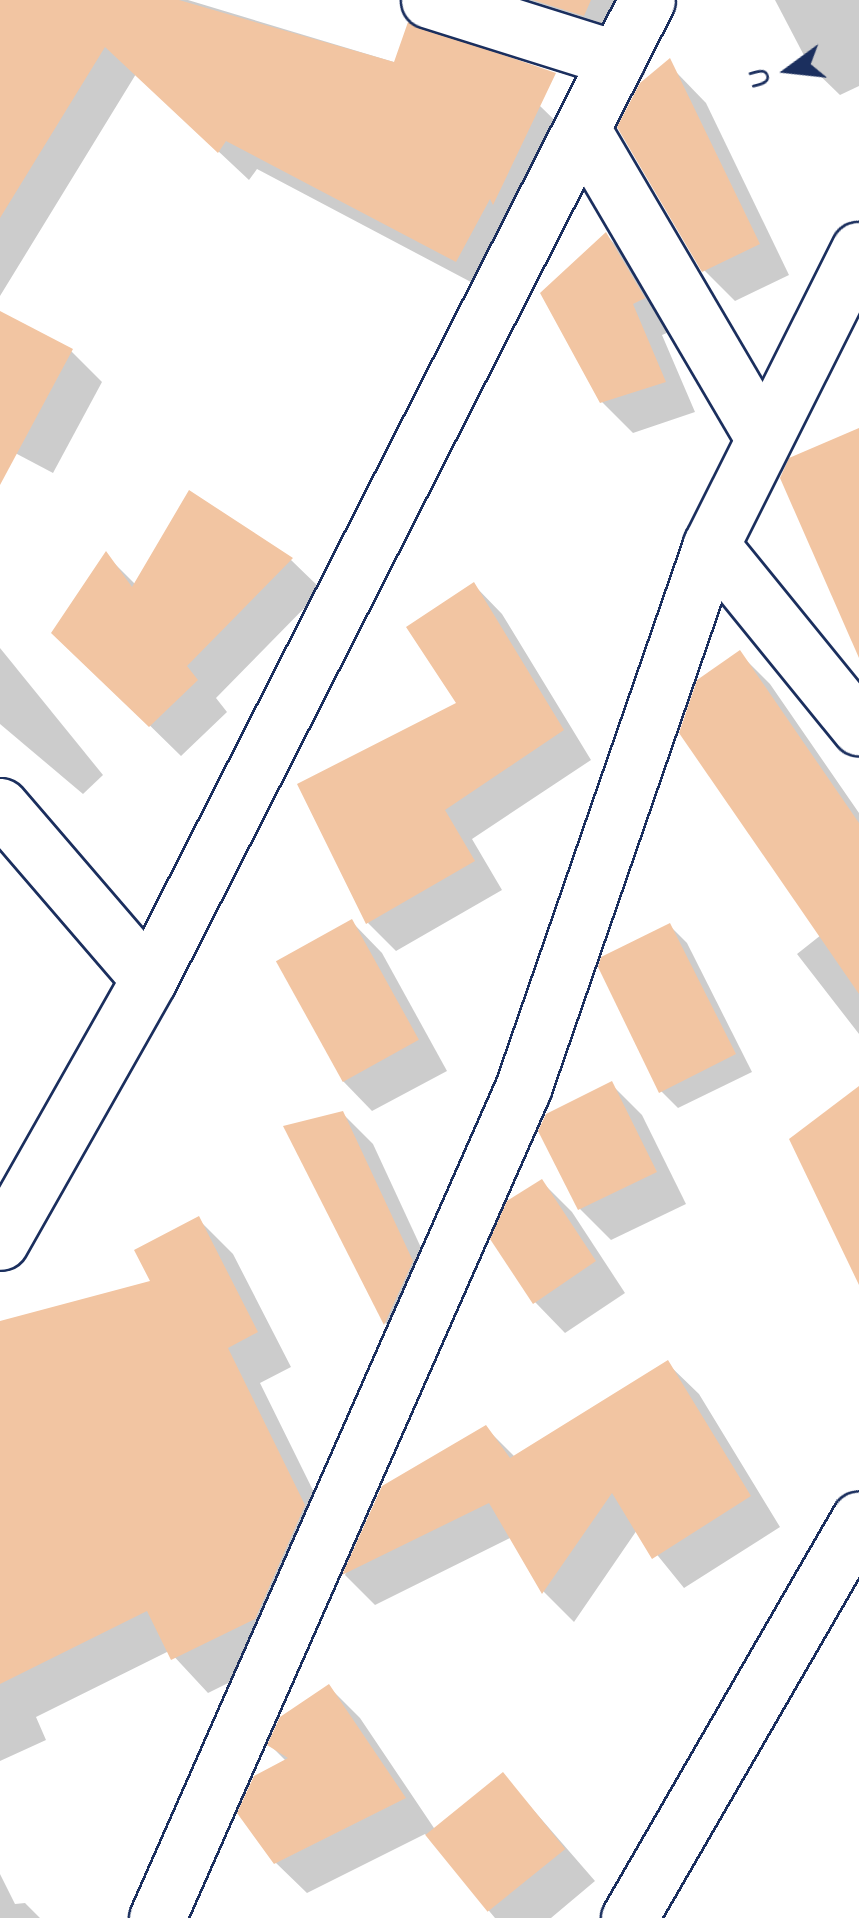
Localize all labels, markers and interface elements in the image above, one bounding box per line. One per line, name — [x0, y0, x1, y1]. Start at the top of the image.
north arrow — [739, 20, 839, 120]
text: U — [742, 65, 778, 91]

